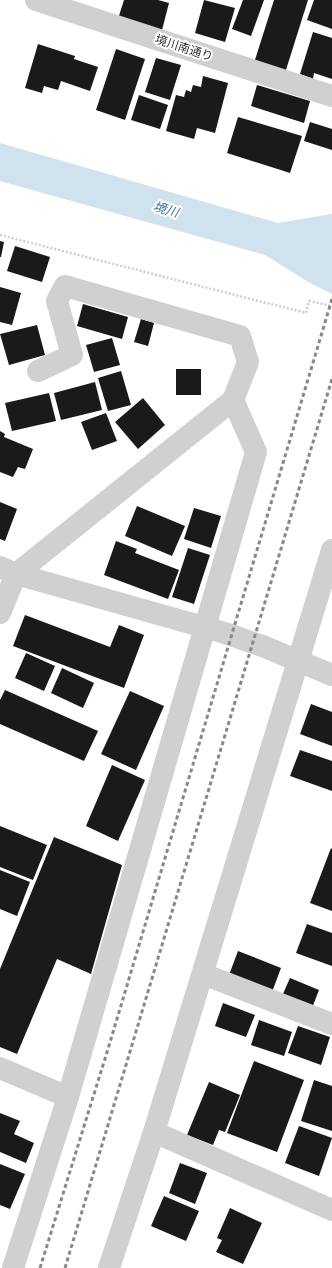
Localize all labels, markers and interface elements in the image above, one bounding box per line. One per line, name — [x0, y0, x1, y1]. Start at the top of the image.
street label: 境川南通り — [154, 32, 215, 63]
water label: 境川 — [151, 200, 182, 221]

